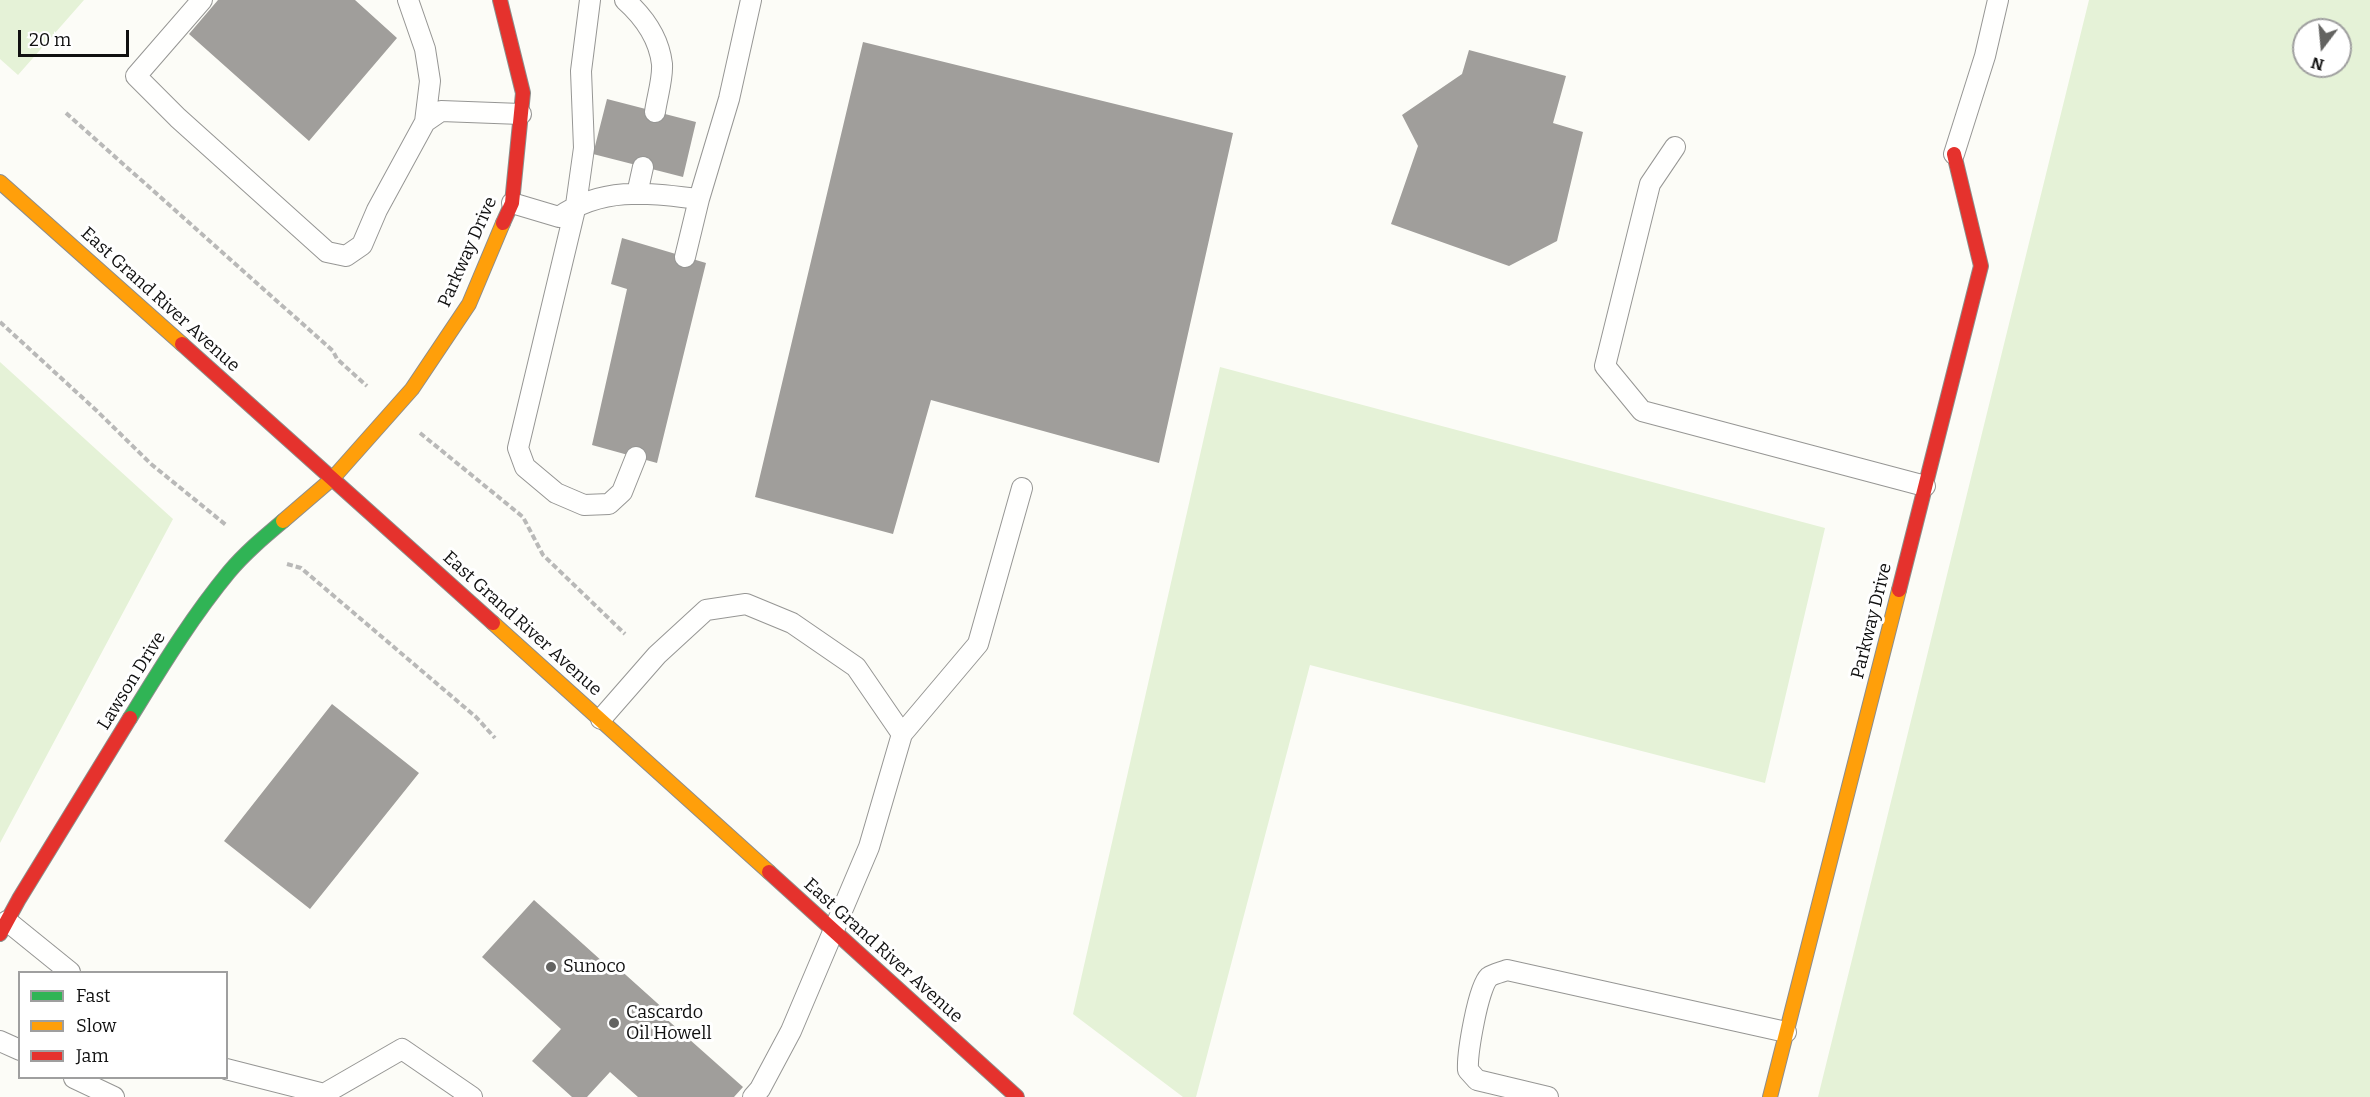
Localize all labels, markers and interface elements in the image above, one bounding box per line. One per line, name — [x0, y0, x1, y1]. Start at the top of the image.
scale bar — [21, 18, 132, 56]
north arrow — [2292, 18, 2352, 78]
text: 20 m — [29, 29, 71, 51]
text: N — [2309, 53, 2326, 75]
street label: Parkway Drive — [434, 193, 502, 311]
street label: East Grand River Avenue — [76, 223, 244, 377]
street label: East Grand River Avenue — [438, 547, 606, 701]
street label: Parkway Drive — [1847, 561, 1897, 681]
street label: Lawson Drive — [93, 628, 171, 734]
street label: East Grand River Avenue — [799, 874, 967, 1028]
place label: Sunoco — [563, 956, 626, 978]
marker: Sunoco — [544, 960, 558, 974]
legend — [18, 971, 228, 1079]
text: Fast — [76, 985, 111, 1007]
place label: Cascardo Oil Howell — [626, 1002, 712, 1044]
text: Slow — [76, 1015, 116, 1037]
marker: Cascardo Oil Howell — [607, 1016, 621, 1030]
text: Jam — [76, 1045, 109, 1067]

